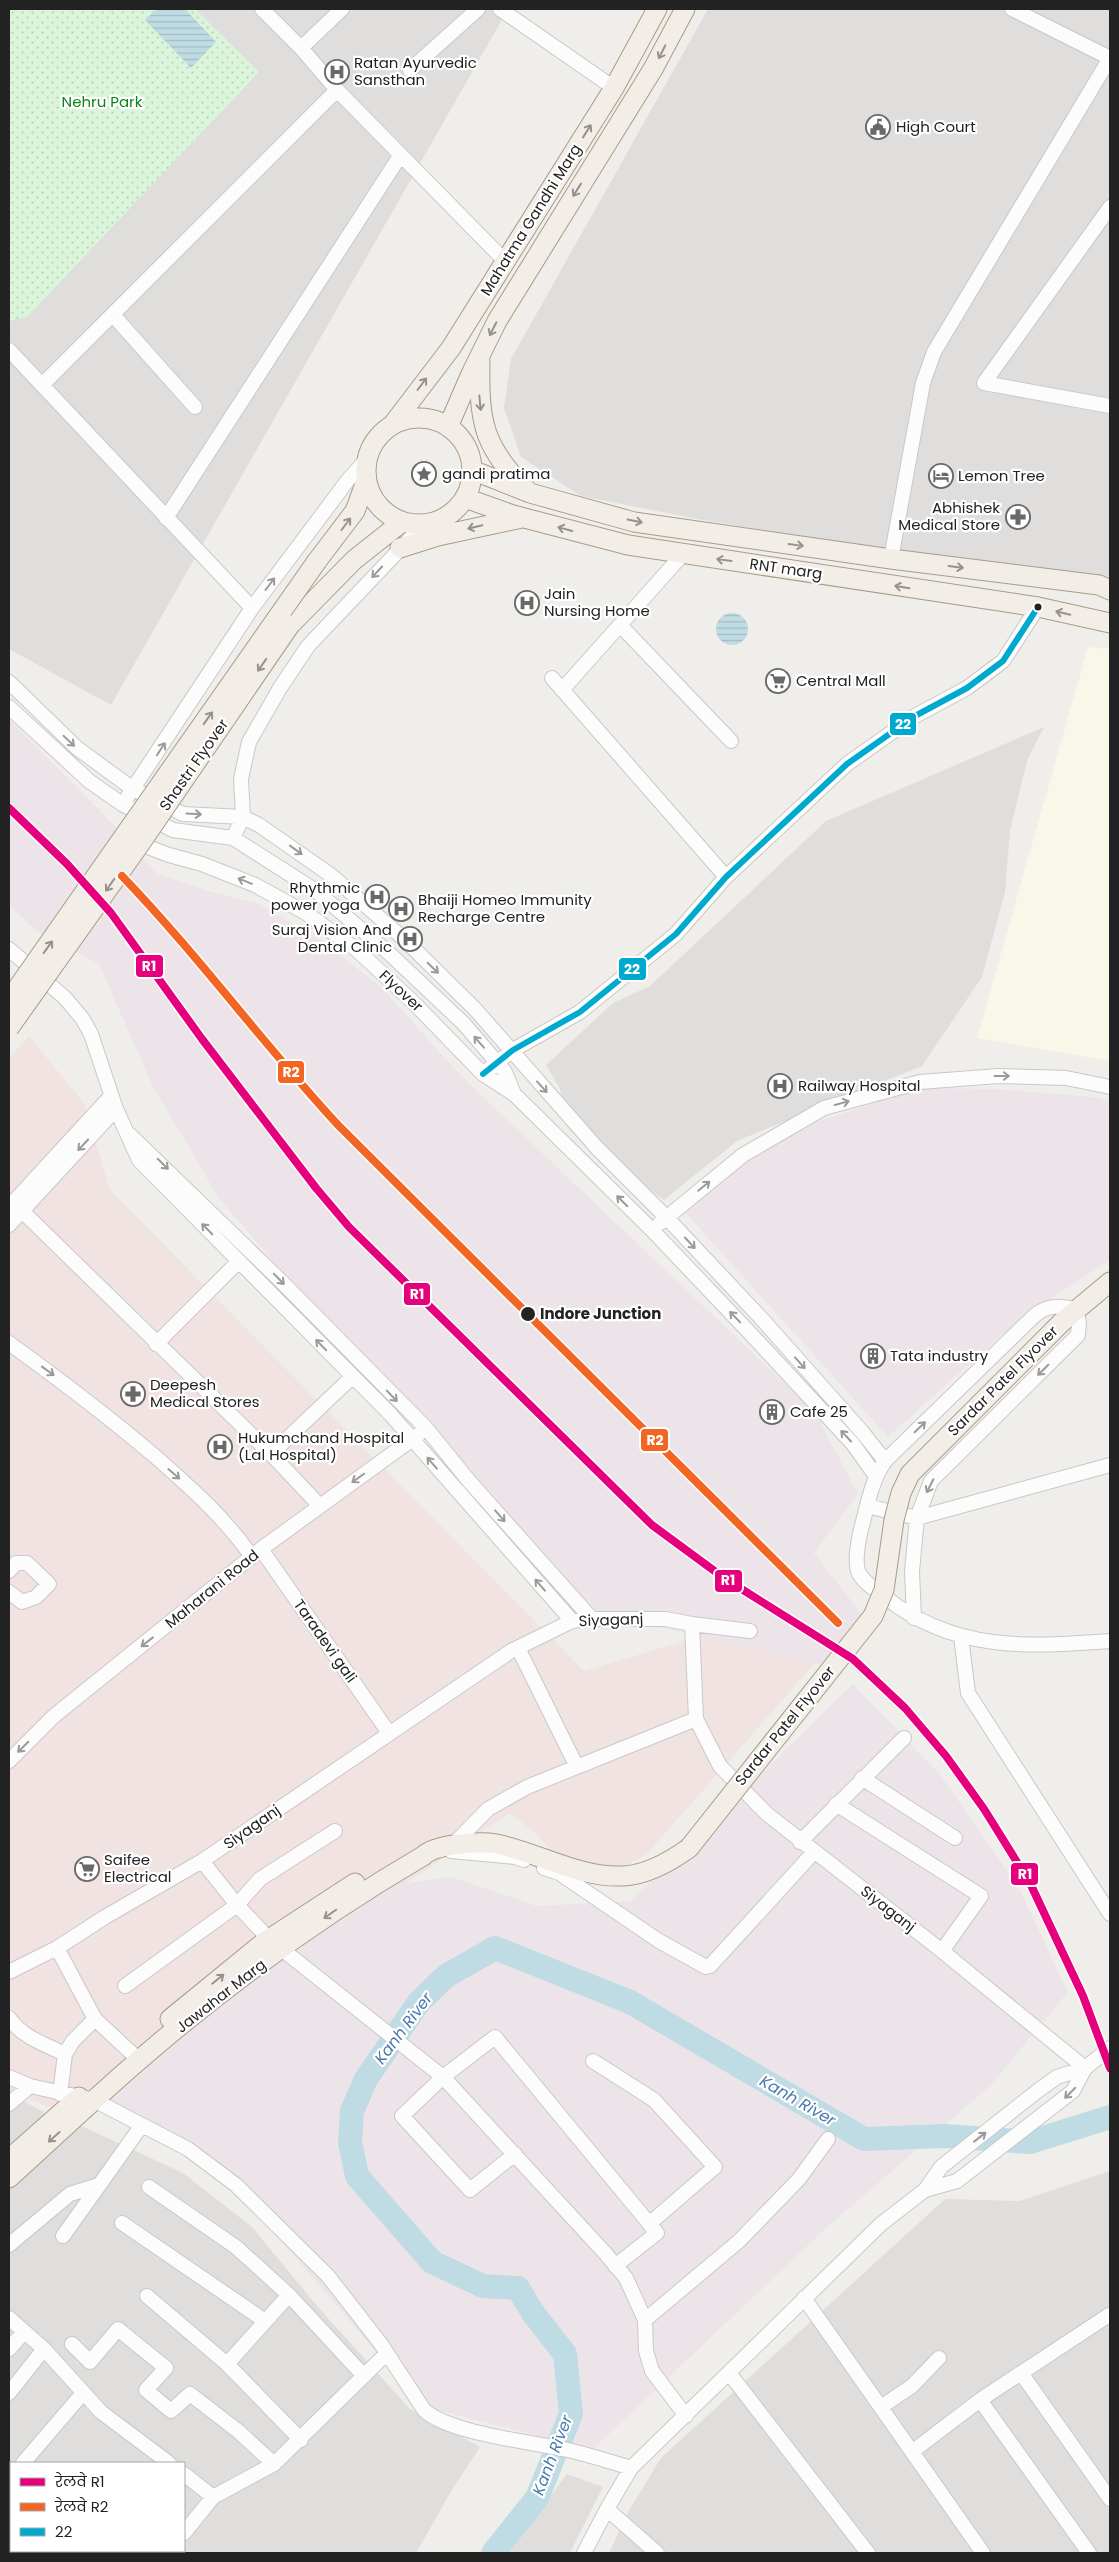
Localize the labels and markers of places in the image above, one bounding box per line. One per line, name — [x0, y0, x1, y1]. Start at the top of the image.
place label: Ratan Ayurvedic Sansthan — [354, 52, 477, 90]
hospital icon: Ratan Ayurvedic Sansthan — [324, 59, 350, 85]
public building icon: High Court — [865, 114, 891, 140]
place label: High Court — [896, 116, 976, 137]
place icon: gandi pratima — [411, 461, 437, 487]
place label: gandi pratima — [442, 463, 550, 484]
hotel icon: Lemon Tree — [928, 463, 954, 489]
place label: Lemon Tree — [958, 465, 1045, 486]
place label: Abhishek Medical Store — [898, 497, 1000, 535]
pharmacy icon: Abhishek Medical Store — [1005, 504, 1031, 530]
place label: Jain Nursing Home — [544, 583, 650, 621]
hospital icon: Jain Nursing Home — [514, 590, 540, 616]
unlabelled marker — [1033, 602, 1043, 612]
supermarket icon: Central Mall — [765, 668, 791, 694]
place label: Central Mall — [796, 670, 886, 691]
place label: Rhythmic power yoga — [271, 877, 360, 915]
hospital icon: Rhythmic power yoga — [364, 884, 390, 910]
place label: Bhaiji Homeo Immunity Recharge Centre — [418, 889, 592, 927]
hospital icon: Bhaiji Homeo Immunity Recharge Centre — [388, 896, 414, 922]
place label: Suraj Vision And Dental Clinic — [272, 919, 392, 957]
hospital icon: Suraj Vision And Dental Clinic — [397, 926, 423, 952]
hospital icon: Railway Hospital — [767, 1073, 793, 1099]
place label: Railway Hospital — [798, 1075, 920, 1096]
place label: Indore Junction — [540, 1303, 661, 1324]
marker: Indore Junction — [519, 1305, 537, 1323]
building icon: Tata industry — [860, 1343, 886, 1369]
place label: Tata industry — [890, 1345, 989, 1366]
place label: Deepesh Medical Stores — [150, 1374, 260, 1412]
pharmacy icon: Deepesh Medical Stores — [120, 1381, 146, 1407]
building icon: Cafe 25 — [759, 1399, 785, 1425]
place label: Cafe 25 — [790, 1401, 848, 1422]
place label: Hukumchand Hospital (Lal Hospital) — [238, 1427, 404, 1465]
hospital icon: Hukumchand Hospital (Lal Hospital) — [207, 1434, 233, 1460]
place label: Saifee Electrical — [104, 1849, 171, 1887]
supermarket icon: Saifee Electrical — [74, 1856, 100, 1882]

